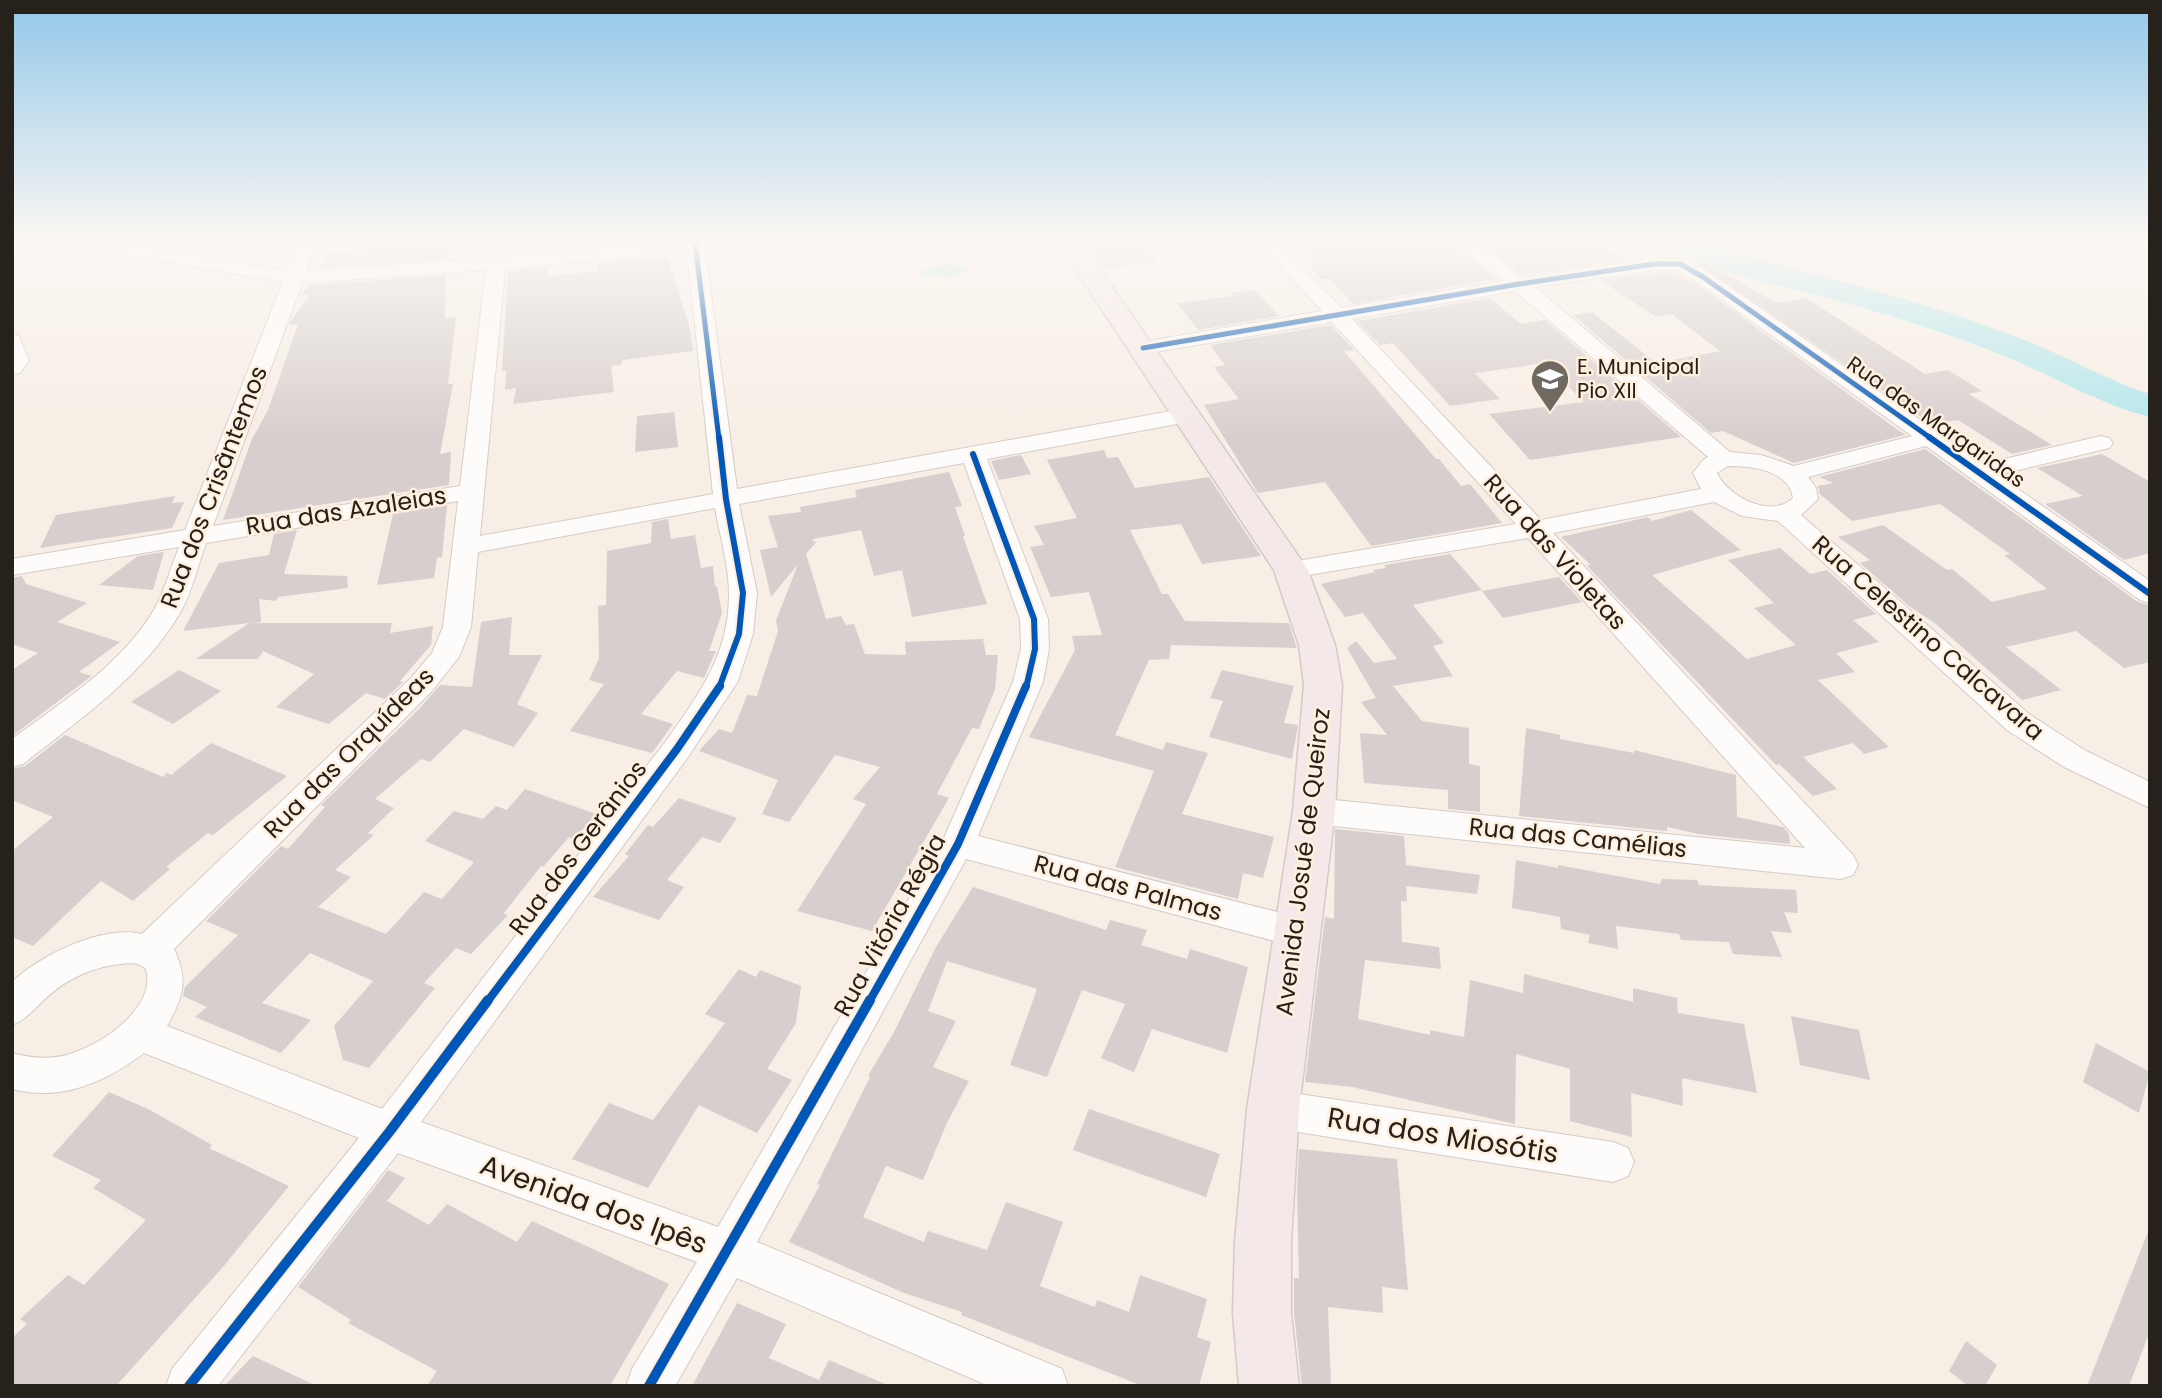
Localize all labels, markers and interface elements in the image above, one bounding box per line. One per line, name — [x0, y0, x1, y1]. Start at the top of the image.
street label: Rua das Margaridas — [1841, 349, 2031, 494]
place label: E. Municipal Pio XII — [1577, 352, 1699, 405]
school or university icon: E. Municipal Pio XII — [1529, 358, 1571, 413]
street label: Rua dos Crisântemos — [152, 361, 275, 613]
street label: Rua das Violetas — [1476, 466, 1634, 637]
street label: Rua das Azaleias — [243, 478, 449, 543]
street label: Rua Celestino Calcavara — [1805, 528, 2051, 748]
street label: Rua das Orquídeas — [256, 660, 441, 845]
street label: Avenida Josué de Queiroz — [1267, 706, 1338, 1018]
street label: Rua dos Gerânios — [501, 754, 654, 942]
street label: Rua das Camélias — [1467, 810, 1689, 865]
street label: Rua Vitória Régia — [826, 827, 953, 1022]
street label: Rua das Palmas — [1030, 847, 1226, 928]
street label: Rua dos Miosótis — [1325, 1098, 1561, 1173]
street label: Avenida dos Ipês — [475, 1145, 713, 1264]

